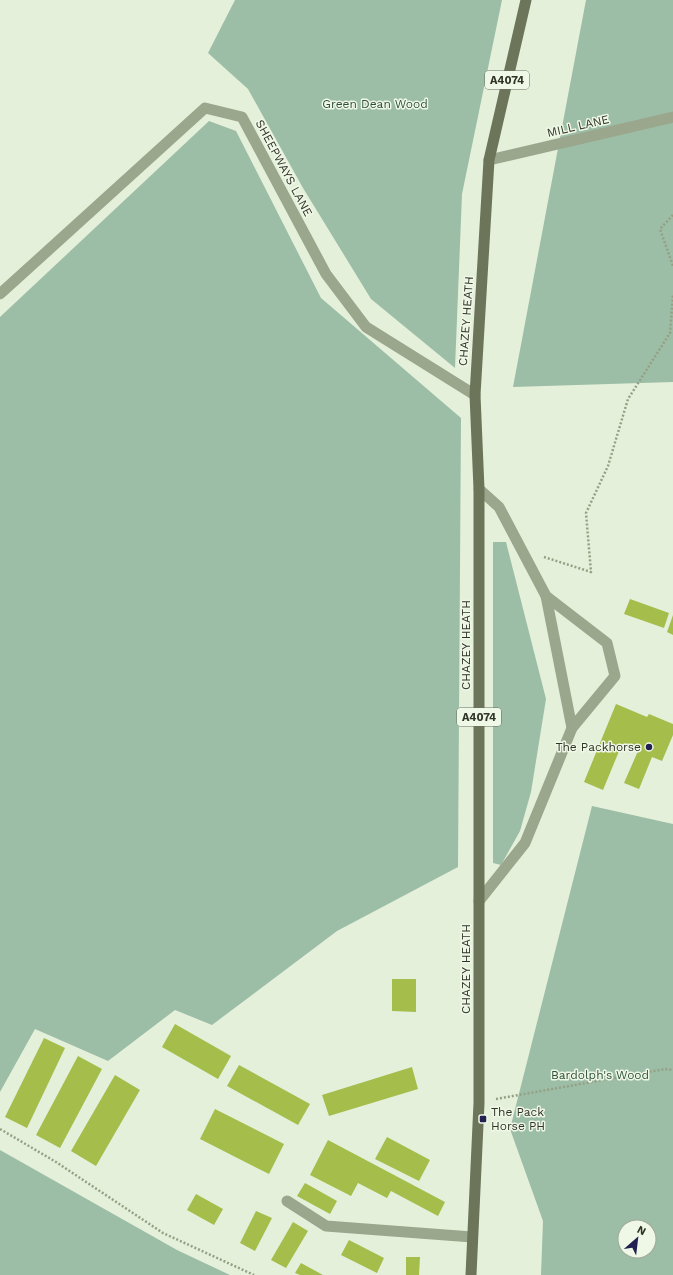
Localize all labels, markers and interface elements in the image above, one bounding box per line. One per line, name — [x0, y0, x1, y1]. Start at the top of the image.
road number: A4074 — [485, 71, 529, 89]
park label: Green Dean Wood — [322, 97, 428, 111]
street label: MILL LANE — [545, 112, 611, 140]
street label: SHEEPWAYS LANE — [253, 117, 316, 219]
street label: CHAZEY HEATH — [456, 276, 476, 366]
street label: CHAZEY HEATH — [459, 600, 473, 690]
road number: A4074 — [457, 708, 501, 726]
place label: The Packhorse — [555, 740, 641, 754]
marker: The Packhorse — [644, 742, 654, 752]
street label: CHAZEY HEATH — [459, 924, 473, 1014]
park label: Bardolph's Wood — [551, 1068, 649, 1082]
place label: The Pack Horse PH — [491, 1105, 545, 1133]
marker: The Pack Horse PH — [478, 1114, 488, 1124]
north arrow — [617, 1219, 657, 1259]
text: N — [635, 1223, 648, 1238]

